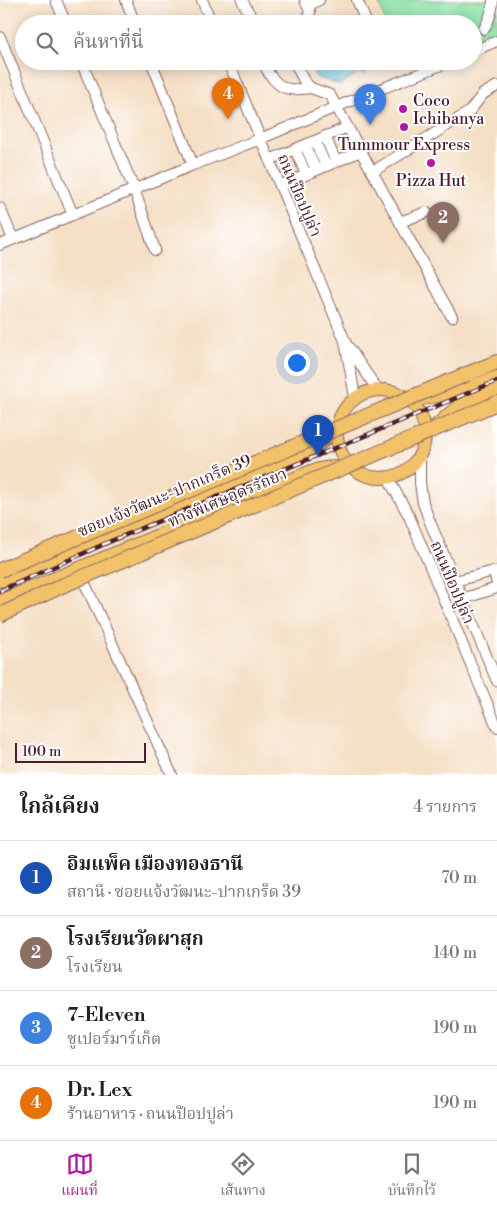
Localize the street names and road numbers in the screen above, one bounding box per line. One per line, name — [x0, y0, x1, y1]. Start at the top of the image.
street label: ถนนป๊อปปูล่า — [273, 151, 326, 240]
street label: ซอยแจ้งวัฒนะ-ปากเกร็ด 39 — [75, 450, 254, 542]
street label: ทางพิเศษอุดรรัถยา — [165, 464, 290, 533]
street label: ถนนป๊อปปูล่า — [426, 538, 479, 627]

